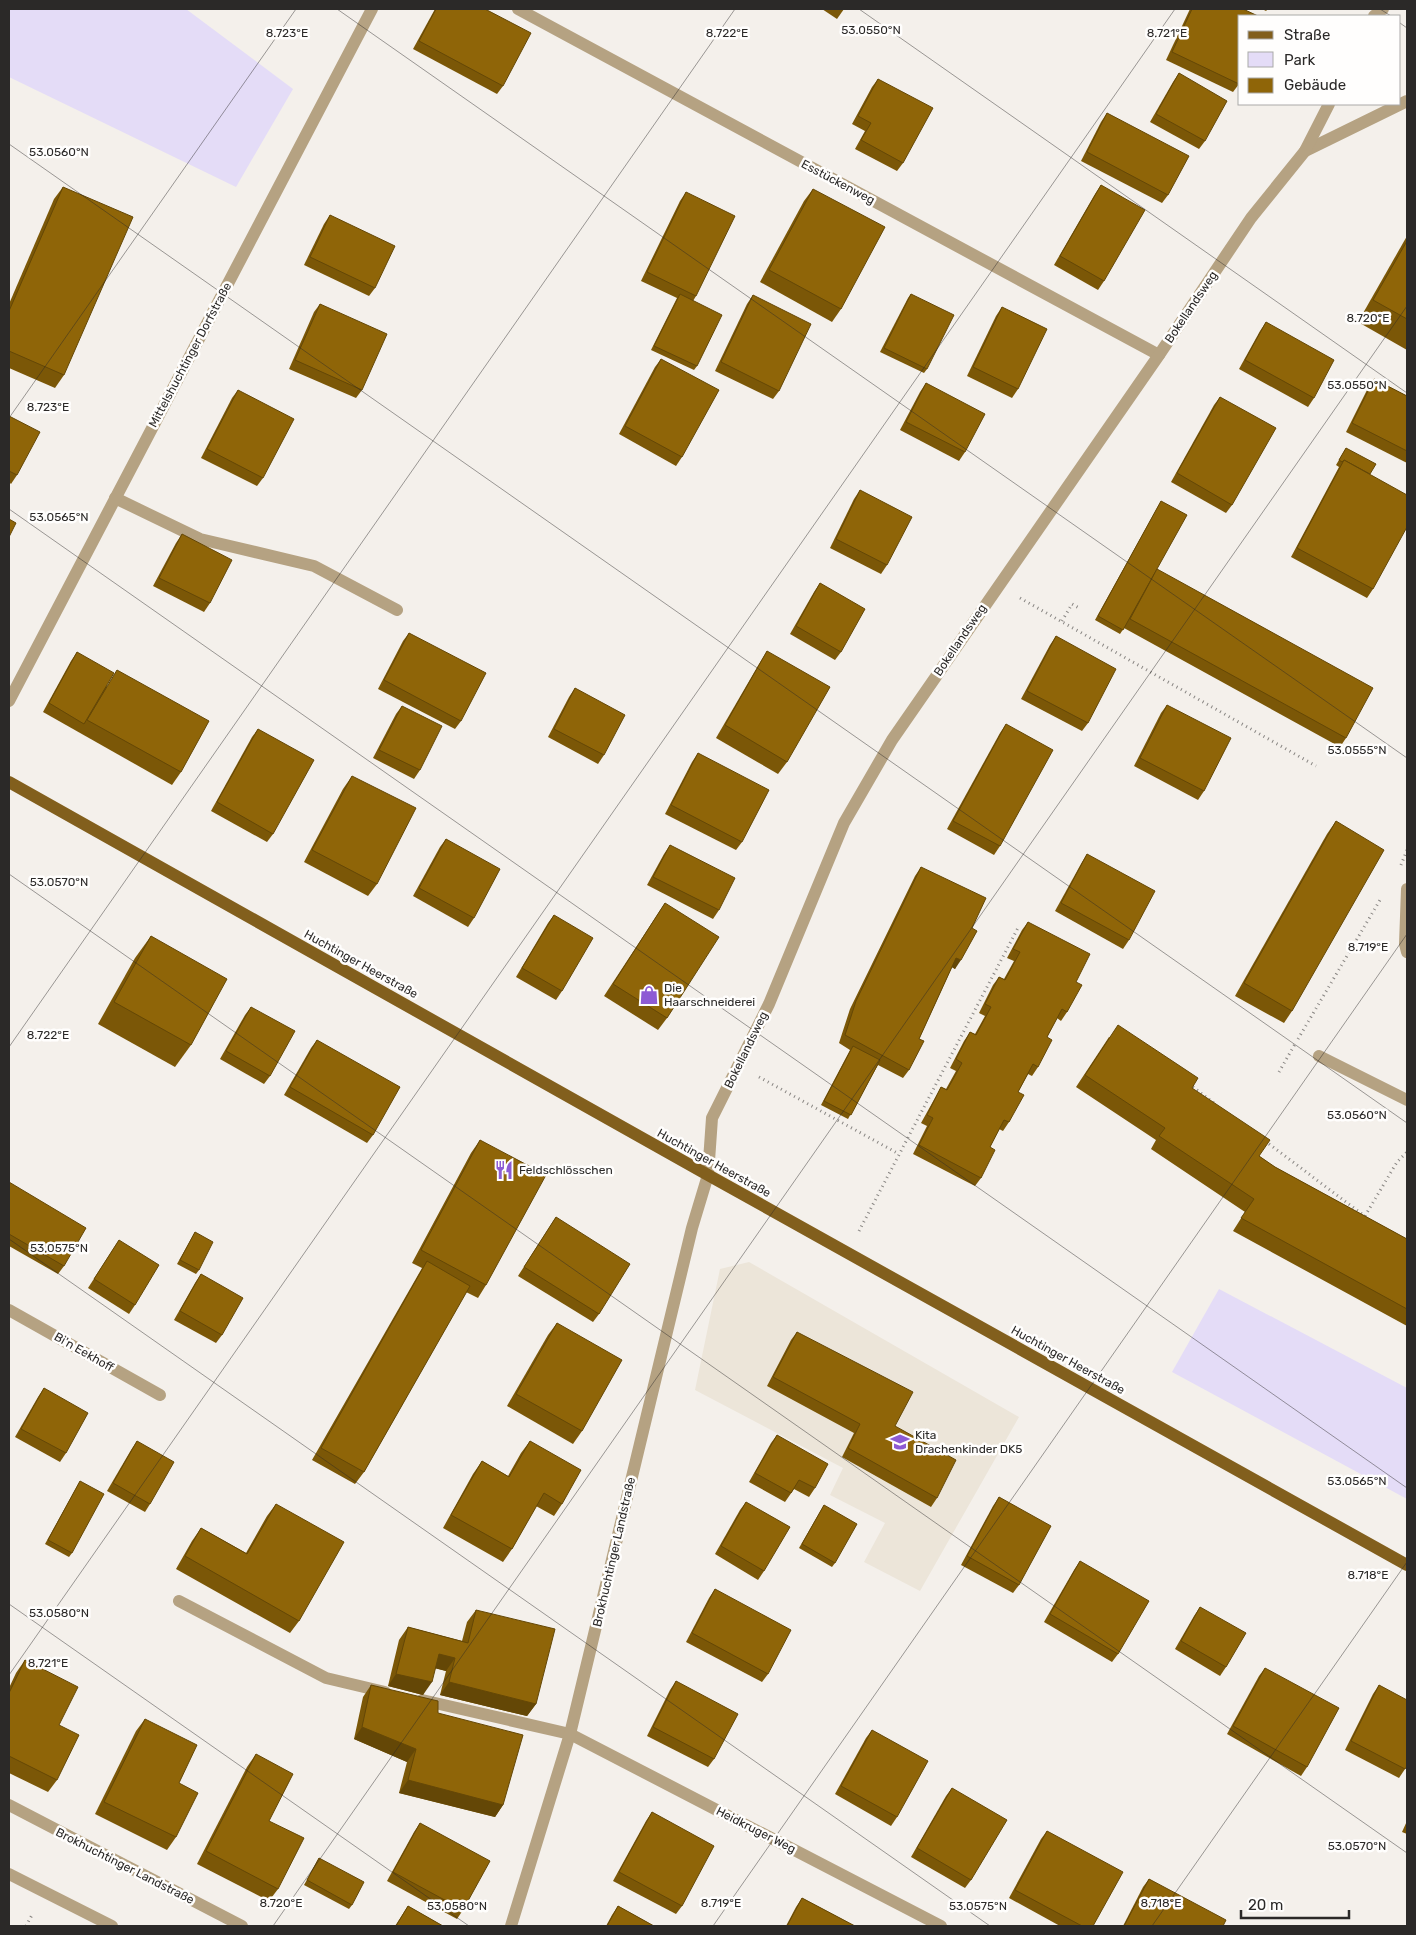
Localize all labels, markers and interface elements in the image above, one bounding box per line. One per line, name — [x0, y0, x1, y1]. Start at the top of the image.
legend — [1238, 15, 1401, 105]
text: 53.0550°N — [841, 23, 901, 37]
text: 8.723°E — [266, 26, 308, 40]
text: 8.722°E — [706, 26, 748, 40]
text: 8.721°E — [1147, 26, 1187, 40]
text: Straße — [1284, 26, 1330, 44]
text: Park — [1284, 51, 1315, 69]
text: Gebäude — [1284, 76, 1346, 94]
text: 53.0560°N — [29, 145, 89, 159]
street label: Esstückenweg — [799, 157, 877, 207]
street label: Bokellandsweg — [1162, 268, 1220, 346]
street label: Mittelshuchtinger Dorfstraße — [146, 280, 234, 430]
text: 8.720°E — [1347, 311, 1389, 325]
text: 53.0550°N — [1327, 378, 1387, 392]
text: 8.723°E — [27, 400, 69, 414]
text: 53.0565°N — [29, 510, 89, 524]
street label: Bokellandsweg — [931, 601, 989, 679]
text: 53.0555°N — [1327, 743, 1387, 757]
text: 53.0570°N — [30, 875, 88, 889]
street label: Huchtinger Heerstraße — [302, 927, 421, 1001]
text: 8.719°E — [1348, 940, 1388, 954]
place label: Die Haarschneiderei — [664, 981, 755, 1009]
shop icon: Die Haarschneiderei — [638, 984, 660, 1006]
street label: Bokellandsweg — [721, 1009, 771, 1091]
text: 8.722°E — [27, 1028, 69, 1042]
text: 53.0560°N — [1327, 1108, 1387, 1122]
street label: Huchtinger Heerstraße — [655, 1126, 774, 1200]
restaurant icon: Feldschlösschen — [493, 1159, 515, 1181]
place label: Feldschlösschen — [519, 1163, 613, 1177]
text: 53.0575°N — [30, 1241, 88, 1255]
street label: Huchtinger Heerstraße — [1009, 1323, 1128, 1397]
street label: Bi'n Eekhoff — [52, 1329, 117, 1375]
place label: Kita Drachenkinder DK5 — [915, 1428, 1022, 1456]
school or university icon: Kita Drachenkinder DK5 — [889, 1431, 911, 1453]
text: 53.0565°N — [1327, 1474, 1387, 1488]
street label: Brokhuchtinger Landstraße — [590, 1475, 638, 1628]
text: 8.718°E — [1347, 1568, 1389, 1582]
text: 53.0580°N — [29, 1606, 89, 1620]
text: 8.721°E — [28, 1656, 68, 1670]
street label: Heidkruger Weg — [714, 1804, 798, 1856]
street label: Brokhuchtinger Landstraße — [53, 1825, 197, 1907]
text: 53.0570°N — [1328, 1839, 1386, 1853]
scale bar — [1241, 1888, 1348, 1920]
text: 8.720°E — [260, 1896, 302, 1910]
text: 8.719°E — [701, 1896, 741, 1910]
text: 8.718°E — [1140, 1896, 1182, 1910]
text: 20 m — [1248, 1896, 1283, 1914]
text: 53.0580°N — [427, 1899, 487, 1913]
text: 53.0575°N — [949, 1899, 1007, 1913]

